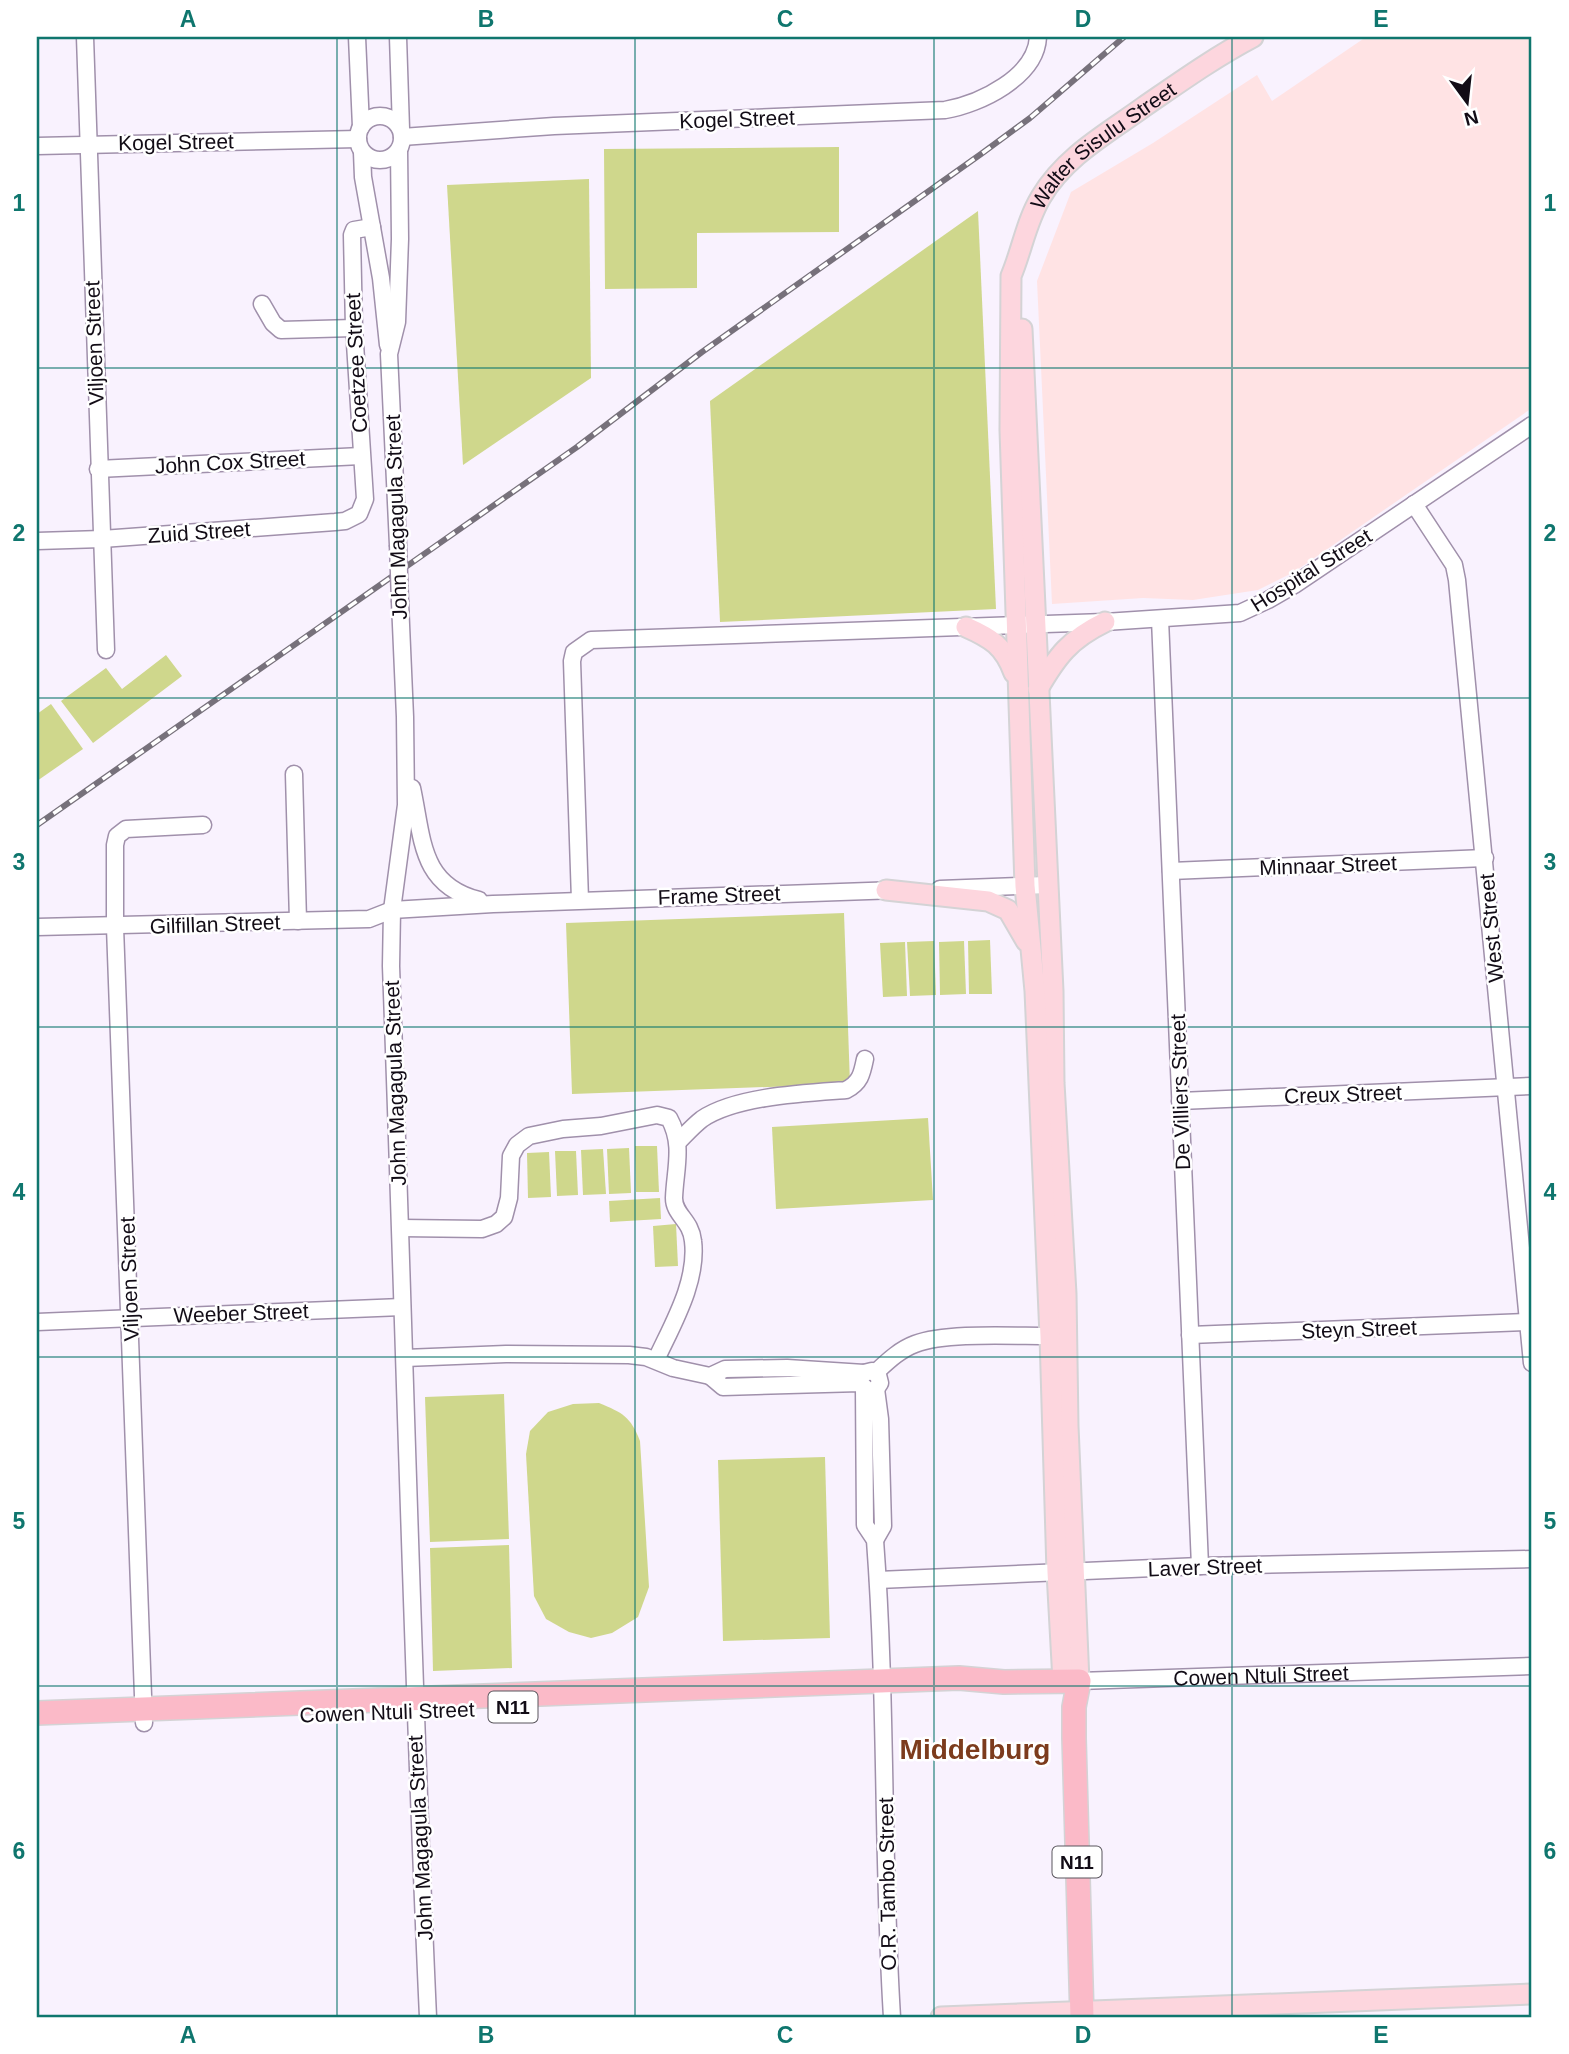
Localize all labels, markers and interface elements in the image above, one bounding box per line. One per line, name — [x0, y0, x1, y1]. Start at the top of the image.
text: A — [180, 6, 196, 32]
text: B — [478, 6, 494, 32]
text: C — [777, 6, 793, 32]
text: D — [1075, 6, 1091, 32]
text: E — [1373, 6, 1389, 32]
north arrow — [1432, 66, 1502, 136]
street label: Walter Sisulu Street — [1025, 77, 1180, 213]
street label: Kogel Street — [679, 105, 795, 133]
text: N — [1462, 106, 1481, 130]
street label: Kogel Street — [118, 129, 234, 155]
text: 1 — [13, 190, 26, 216]
text: 1 — [1544, 190, 1557, 216]
street label: Viljoen Street — [80, 280, 108, 406]
street label: Coetzee Street — [341, 292, 371, 434]
street label: John Magagula Street — [381, 414, 411, 620]
street label: John Cox Street — [154, 447, 306, 477]
street label: Zuid Street — [147, 517, 251, 547]
text: 2 — [13, 520, 25, 546]
text: 2 — [1544, 520, 1556, 546]
street label: Hospital Street — [1247, 524, 1376, 616]
text: 3 — [13, 849, 25, 875]
text: 3 — [1544, 849, 1556, 875]
street label: Minnaar Street — [1259, 851, 1397, 879]
street label: West Street — [1475, 872, 1507, 983]
street label: Frame Street — [657, 881, 781, 909]
street label: Gilfillan Street — [149, 910, 281, 938]
street label: John Magagula Street — [380, 980, 410, 1186]
street label: De Villiers Street — [1166, 1013, 1194, 1170]
street label: Creux Street — [1284, 1080, 1402, 1108]
text: 4 — [13, 1179, 26, 1205]
text: 4 — [1544, 1179, 1557, 1205]
street label: Viljoen Street — [115, 1216, 143, 1342]
street label: Weeber Street — [173, 1299, 309, 1327]
street label: Steyn Street — [1301, 1315, 1417, 1343]
text: 5 — [13, 1508, 26, 1534]
text: 5 — [1544, 1508, 1557, 1534]
street label: Laver Street — [1147, 1554, 1263, 1580]
street label: Cowen Ntuli Street — [1173, 1661, 1349, 1689]
road number: N11 — [489, 1692, 538, 1722]
street label: Cowen Ntuli Street — [299, 1697, 475, 1727]
district label: Middelburg — [900, 1734, 1050, 1765]
street label: John Magagula Street — [403, 1735, 437, 1941]
street label: O.R. Tambo Street — [874, 1797, 900, 1971]
text: 6 — [13, 1838, 25, 1864]
text: 6 — [1544, 1838, 1556, 1864]
road number: N11 — [1052, 1846, 1102, 1878]
text: A — [180, 2022, 196, 2048]
text: B — [478, 2022, 494, 2048]
text: C — [777, 2022, 793, 2048]
text: D — [1075, 2022, 1091, 2048]
text: E — [1373, 2022, 1389, 2048]

